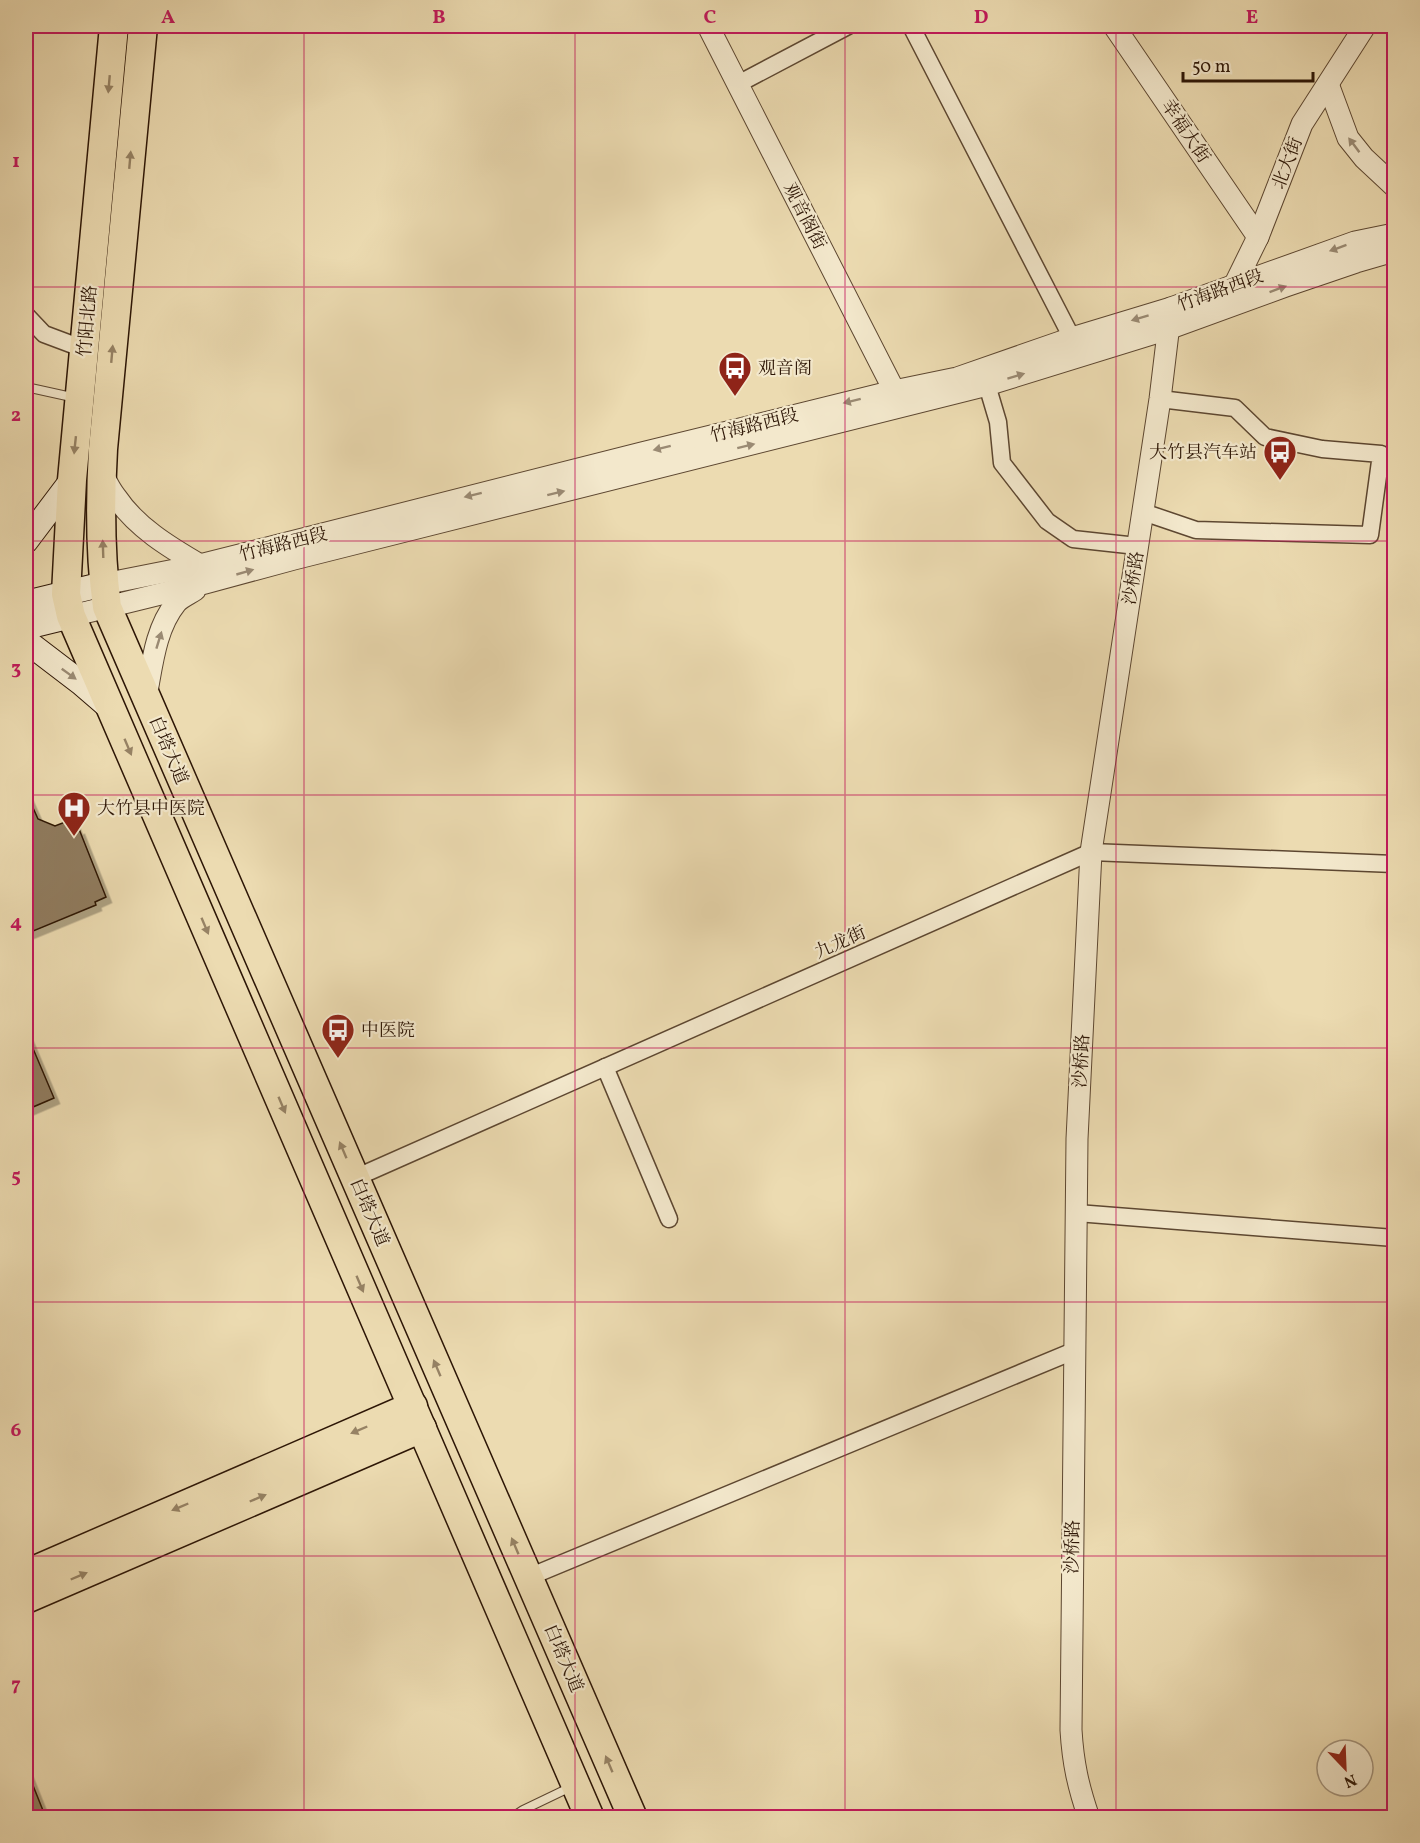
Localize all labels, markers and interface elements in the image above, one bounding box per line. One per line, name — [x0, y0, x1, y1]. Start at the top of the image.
text: A — [161, 4, 175, 32]
text: B — [432, 4, 446, 32]
text: C — [704, 4, 717, 32]
text: D — [974, 4, 988, 32]
text: E — [1246, 4, 1258, 32]
scale bar — [1183, 45, 1314, 83]
text: 50 m — [1192, 55, 1231, 80]
one-way arrow — [104, 74, 114, 93]
street label: 幸福大街 — [1154, 95, 1215, 169]
street label: 北大街 — [1267, 134, 1310, 193]
one-way arrow — [1348, 137, 1360, 152]
text: 1 — [12, 148, 20, 176]
one-way arrow — [125, 150, 135, 169]
street label: 观音阁街 — [776, 179, 831, 254]
one-way arrow — [1329, 243, 1347, 253]
street label: 竹海路西段 — [1174, 264, 1267, 319]
one-way arrow — [1269, 283, 1287, 293]
street label: 竹阳北路 — [73, 284, 104, 358]
one-way arrow — [1131, 314, 1149, 323]
one-way arrow — [107, 344, 117, 363]
bus stop icon: 观音阁 — [717, 350, 753, 397]
place label: 观音阁 — [758, 357, 812, 382]
one-way arrow — [1007, 371, 1025, 380]
one-way arrow — [843, 397, 861, 407]
text: 2 — [11, 402, 21, 430]
street label: 竹海路西段 — [708, 403, 801, 449]
bus stop icon: 大竹县汽车站 — [1262, 434, 1298, 481]
one-way arrow — [70, 436, 80, 455]
one-way arrow — [736, 440, 755, 450]
place label: 大竹县汽车站 — [1149, 441, 1257, 466]
one-way arrow — [653, 443, 672, 453]
one-way arrow — [547, 488, 566, 498]
one-way arrow — [464, 491, 483, 501]
street label: 竹海路西段 — [237, 522, 330, 568]
one-way arrow — [98, 539, 107, 558]
street label: 沙桥路 — [1118, 550, 1151, 607]
one-way arrow — [236, 567, 254, 576]
one-way arrow — [155, 631, 164, 649]
text: 3 — [11, 655, 21, 683]
one-way arrow — [60, 668, 76, 680]
street label: 白塔大道 — [142, 713, 193, 789]
one-way arrow — [123, 739, 132, 756]
hospital icon: 大竹县中医院 — [56, 790, 92, 837]
place label: 大竹县中医院 — [97, 797, 205, 822]
text: 4 — [10, 909, 22, 937]
one-way arrow — [200, 918, 210, 936]
street label: 九龙街 — [811, 921, 870, 966]
bus stop icon: 中医院 — [320, 1012, 356, 1059]
place label: 中医院 — [361, 1019, 415, 1044]
street label: 沙桥路 — [1069, 1033, 1096, 1089]
one-way arrow — [278, 1097, 287, 1114]
one-way arrow — [338, 1141, 348, 1159]
text: 5 — [11, 1163, 21, 1191]
street label: 白塔大道 — [343, 1175, 394, 1251]
one-way arrow — [355, 1276, 365, 1294]
one-way arrow — [433, 1359, 442, 1376]
text: 6 — [11, 1417, 22, 1445]
one-way arrow — [350, 1426, 368, 1435]
one-way arrow — [250, 1494, 267, 1503]
one-way arrow — [171, 1502, 189, 1512]
street label: 沙桥路 — [1061, 1520, 1086, 1574]
one-way arrow — [510, 1537, 520, 1555]
one-way arrow — [71, 1571, 89, 1581]
street label: 白塔大道 — [537, 1621, 588, 1697]
text: 7 — [11, 1671, 21, 1699]
north arrow — [1315, 1738, 1375, 1798]
one-way arrow — [605, 1755, 614, 1772]
text: N — [1340, 1768, 1360, 1793]

